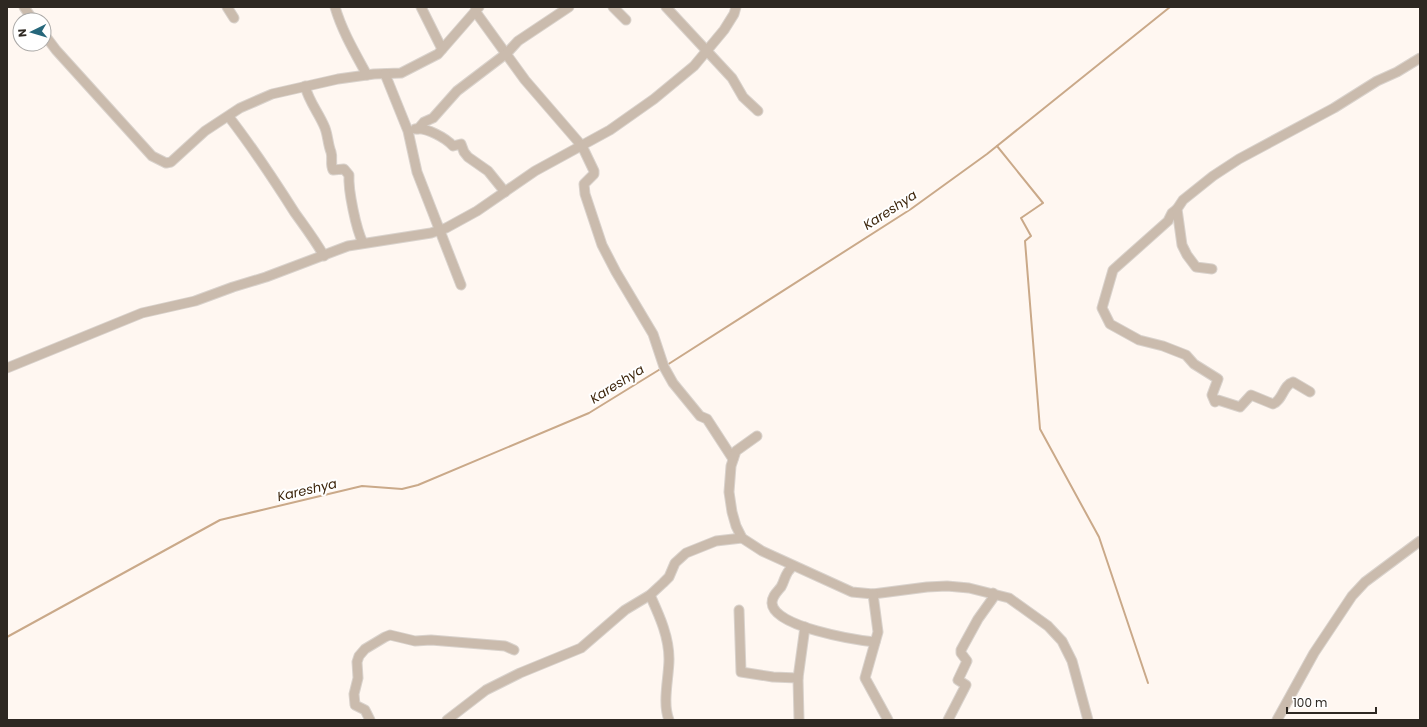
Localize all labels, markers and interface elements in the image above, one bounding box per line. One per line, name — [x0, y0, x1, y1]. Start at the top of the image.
north arrow — [12, 12, 52, 52]
text: N — [14, 28, 30, 38]
water label: Kareshya — [859, 185, 921, 234]
water label: Kareshya — [586, 360, 648, 408]
water label: Kareshya — [275, 474, 339, 506]
scale bar — [1287, 689, 1376, 715]
text: 100 m — [1293, 694, 1327, 711]

